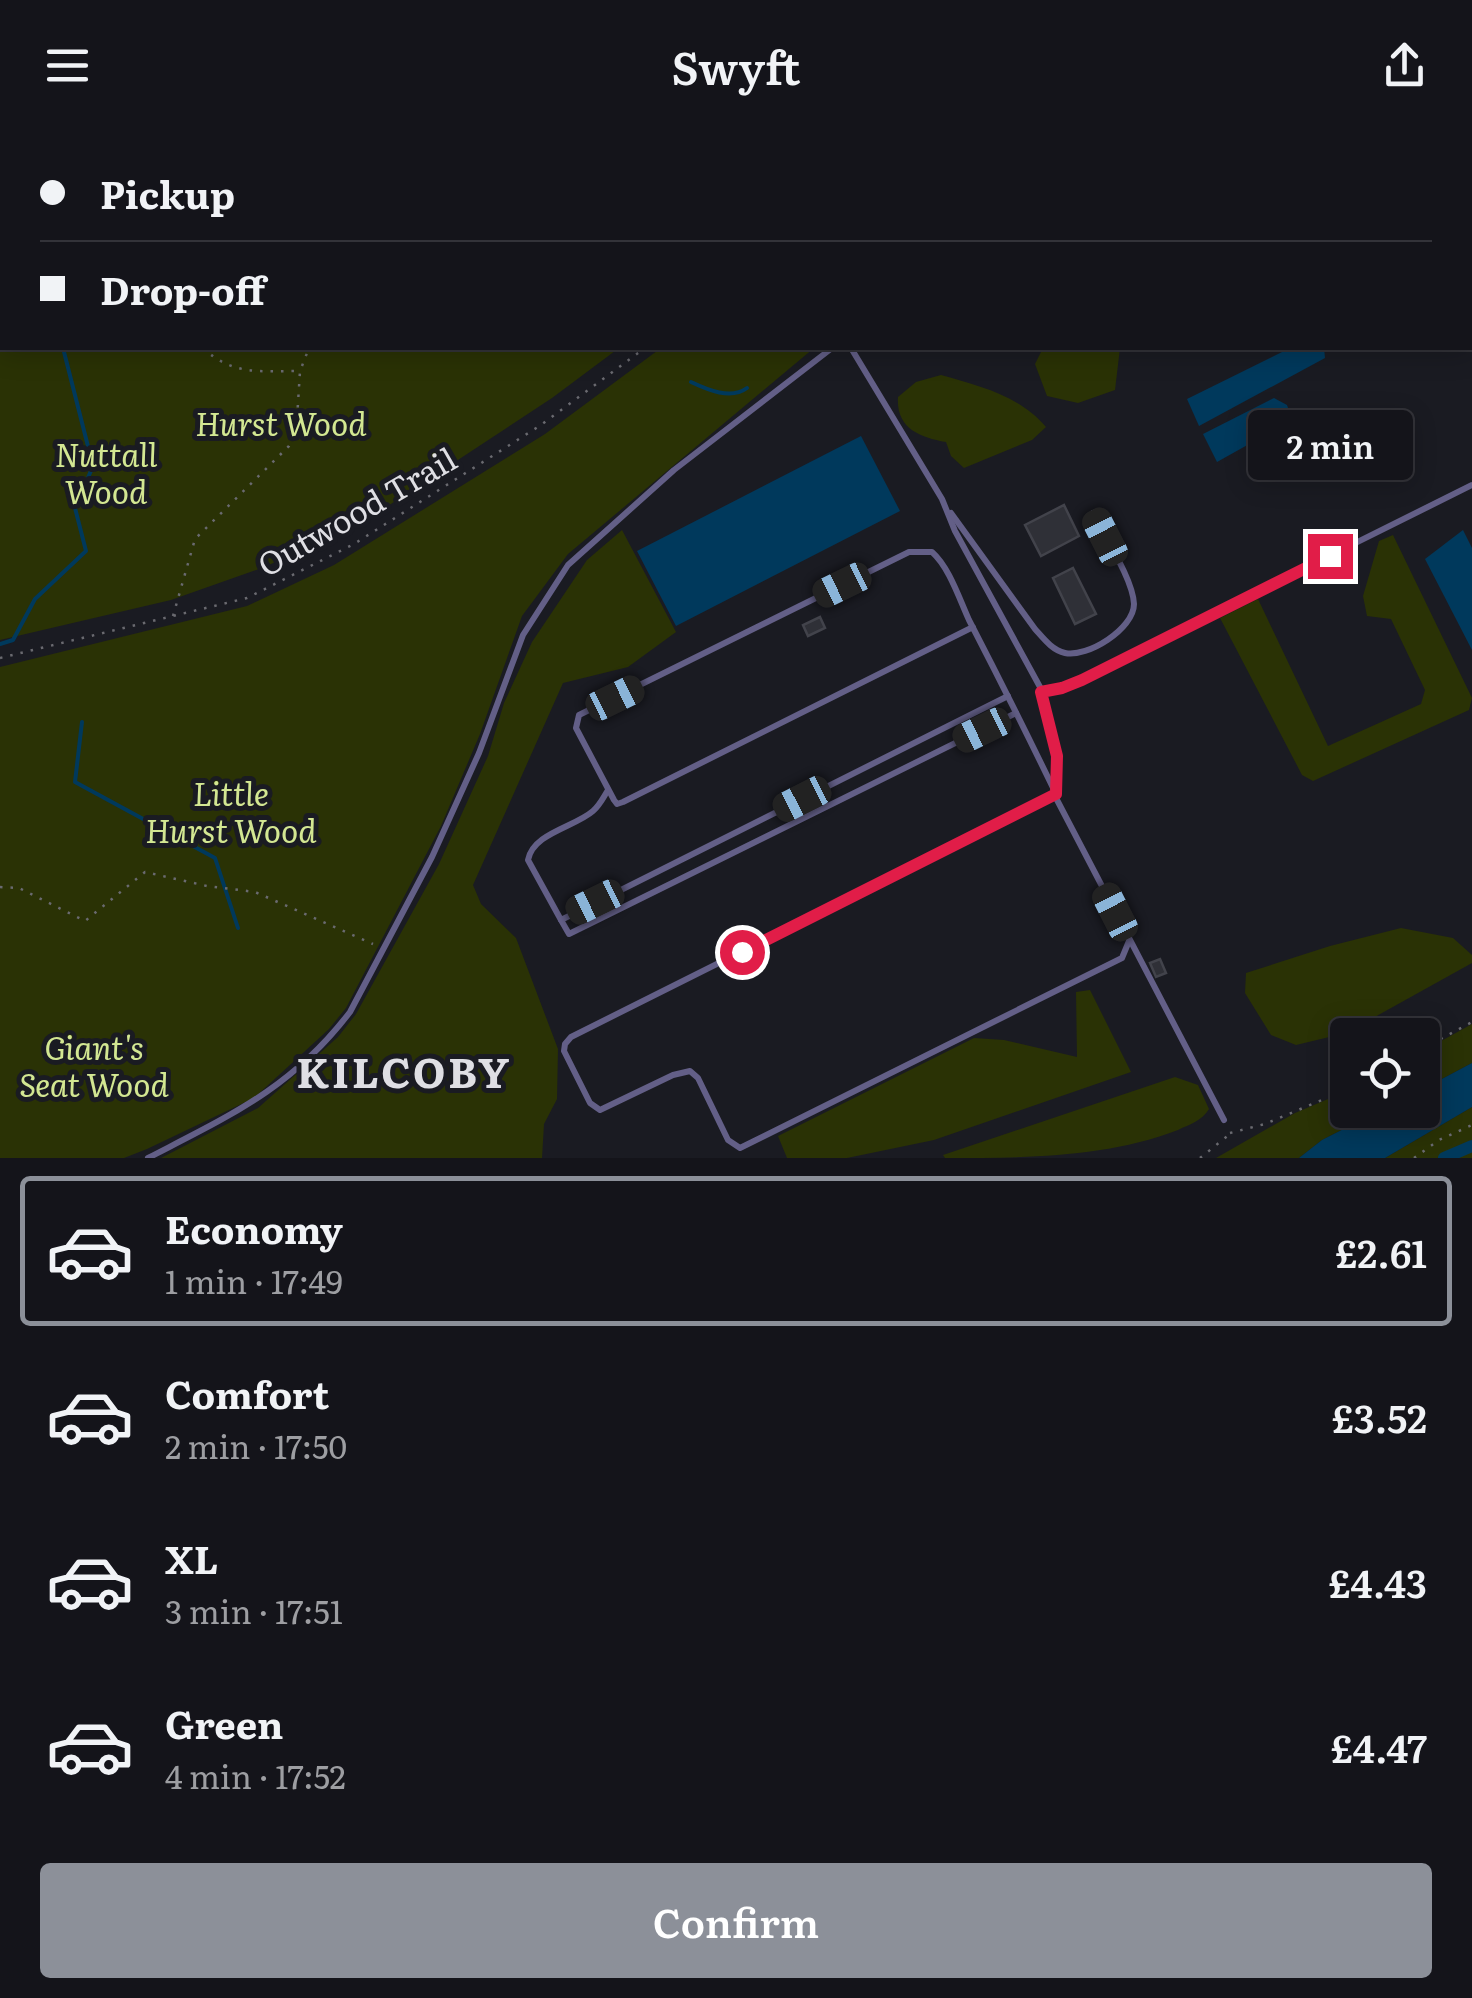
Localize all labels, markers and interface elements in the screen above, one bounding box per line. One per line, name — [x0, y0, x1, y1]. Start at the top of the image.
text: Swyft — [672, 32, 800, 99]
icon: menu — [40, 38, 95, 93]
icon: share — [1377, 38, 1432, 93]
text: Pickup — [100, 164, 235, 221]
text: Drop-off — [100, 260, 265, 317]
park label: Hurst Wood — [195, 398, 367, 446]
callout: 2 min — [1248, 411, 1412, 481]
text: 2 min — [1287, 421, 1374, 469]
park label: Nuttall Wood — [55, 429, 157, 514]
street label: Outwood Trail — [247, 433, 465, 587]
car — [1078, 503, 1132, 571]
route end — [1308, 534, 1353, 579]
car — [808, 558, 876, 612]
car — [581, 671, 649, 725]
car — [948, 703, 1016, 757]
park label: Little Hurst Wood — [145, 768, 317, 853]
car — [768, 772, 836, 826]
car — [561, 875, 629, 929]
car — [1088, 878, 1142, 946]
route start — [720, 930, 765, 975]
map controls — [1330, 1018, 1440, 1128]
button: locate — [1330, 1018, 1440, 1128]
park label: Giant's Seat Wood — [19, 1022, 170, 1107]
district label: KILCOBY — [296, 1039, 512, 1101]
text: Economy — [165, 1199, 343, 1256]
icon: car — [45, 1206, 135, 1296]
text: £2.61 — [1335, 1223, 1427, 1280]
text: 1 min · 17:49 — [165, 1256, 343, 1304]
text: Comfort — [165, 1364, 329, 1421]
icon: car — [45, 1371, 135, 1461]
text: £3.52 — [1332, 1388, 1427, 1445]
text: 2 min · 17:50 — [165, 1421, 347, 1469]
text: XL — [165, 1529, 218, 1586]
icon: car — [45, 1536, 135, 1626]
text: £4.43 — [1328, 1553, 1427, 1610]
text: 3 min · 17:51 — [165, 1586, 343, 1634]
text: Green — [165, 1694, 283, 1751]
icon: car — [45, 1701, 135, 1791]
text: £4.47 — [1331, 1718, 1427, 1775]
text: 4 min · 17:52 — [165, 1751, 346, 1799]
button: Confirm — [40, 1863, 1432, 1978]

